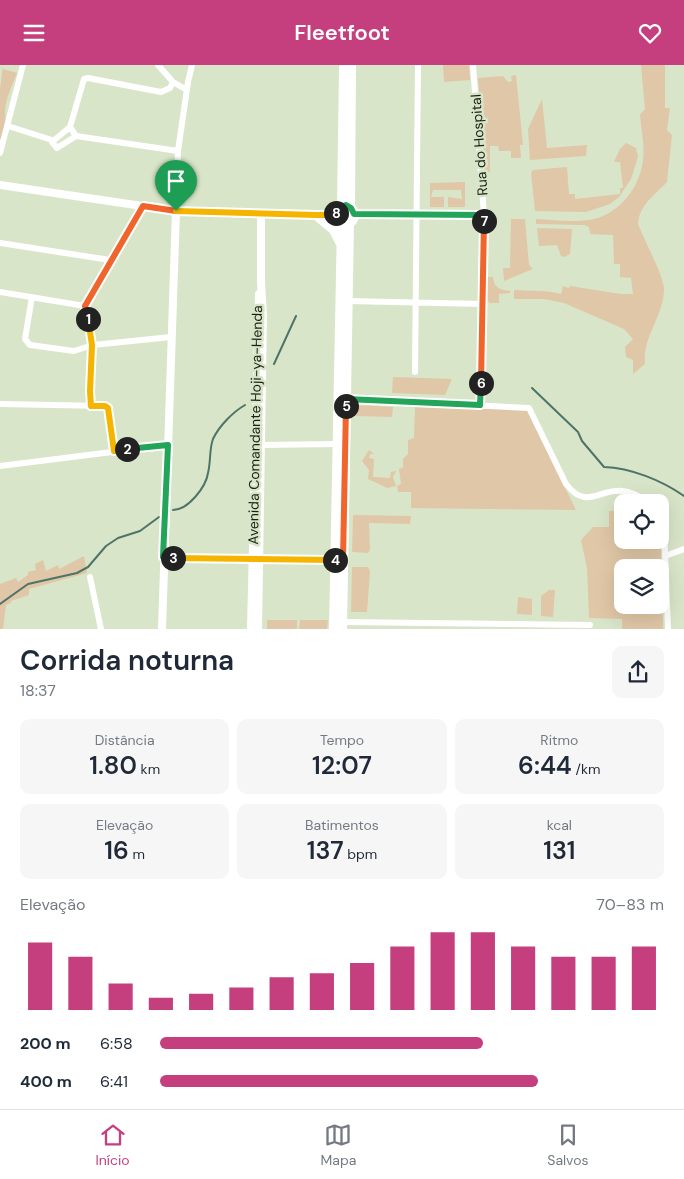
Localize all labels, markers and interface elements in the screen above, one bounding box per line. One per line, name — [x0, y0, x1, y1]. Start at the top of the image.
text: Fleetfoot — [294, 18, 390, 47]
icon: menu — [20, 19, 48, 47]
icon: heart — [636, 19, 664, 47]
street label: Rua do Hospital — [466, 94, 492, 196]
pin — [155, 160, 197, 211]
icon: arrive — [162, 167, 190, 195]
pin: 8 — [324, 201, 348, 225]
text: 8 — [332, 204, 341, 222]
pin: 7 — [472, 209, 496, 233]
text: 7 — [481, 212, 488, 230]
street label: Avenida Comandante Hoji-ya-Henda — [244, 305, 266, 545]
pin: 1 — [76, 307, 100, 331]
text: 1 — [86, 310, 91, 328]
pin: 6 — [468, 371, 494, 395]
text: 6 — [477, 374, 486, 392]
pin: 5 — [334, 393, 358, 419]
text: 5 — [342, 397, 351, 415]
pin: 2 — [114, 437, 140, 461]
text: 2 — [123, 440, 132, 458]
map controls — [614, 494, 669, 614]
button: locate — [614, 494, 669, 549]
pin: 3 — [160, 545, 186, 571]
pin: 4 — [322, 547, 348, 573]
text: 3 — [169, 549, 178, 567]
text: 4 — [331, 551, 340, 569]
button: layers — [614, 559, 669, 614]
text: Corrida noturna — [20, 642, 234, 679]
button: share — [612, 646, 664, 698]
text: 18:37 — [20, 680, 56, 701]
text: Distância — [95, 731, 155, 749]
text: Tempo — [320, 731, 364, 749]
text: Ritmo — [540, 731, 578, 749]
text: 1.80 — [89, 749, 137, 782]
text: 12:07 — [312, 749, 372, 782]
text: 6:44 — [518, 749, 572, 782]
text: km — [137, 760, 160, 778]
text: /km — [572, 760, 601, 778]
text: Elevação — [96, 816, 153, 834]
text: Batimentos — [305, 816, 379, 834]
text: kcal — [547, 816, 572, 834]
text: 16 — [104, 834, 129, 867]
text: 137 — [307, 834, 344, 867]
text: 131 — [543, 834, 575, 867]
text: m — [129, 845, 145, 863]
text: bpm — [344, 845, 377, 863]
text: Elevação — [20, 894, 85, 915]
text: 70–83 m — [596, 894, 664, 915]
text: 200 m — [20, 1033, 71, 1054]
text: 6:58 — [100, 1033, 133, 1054]
text: 400 m — [20, 1071, 72, 1092]
text: 6:41 — [100, 1071, 128, 1092]
tab: Início — [95, 1121, 130, 1169]
tab: Mapa — [321, 1121, 356, 1169]
tab: Salvos — [547, 1121, 588, 1169]

